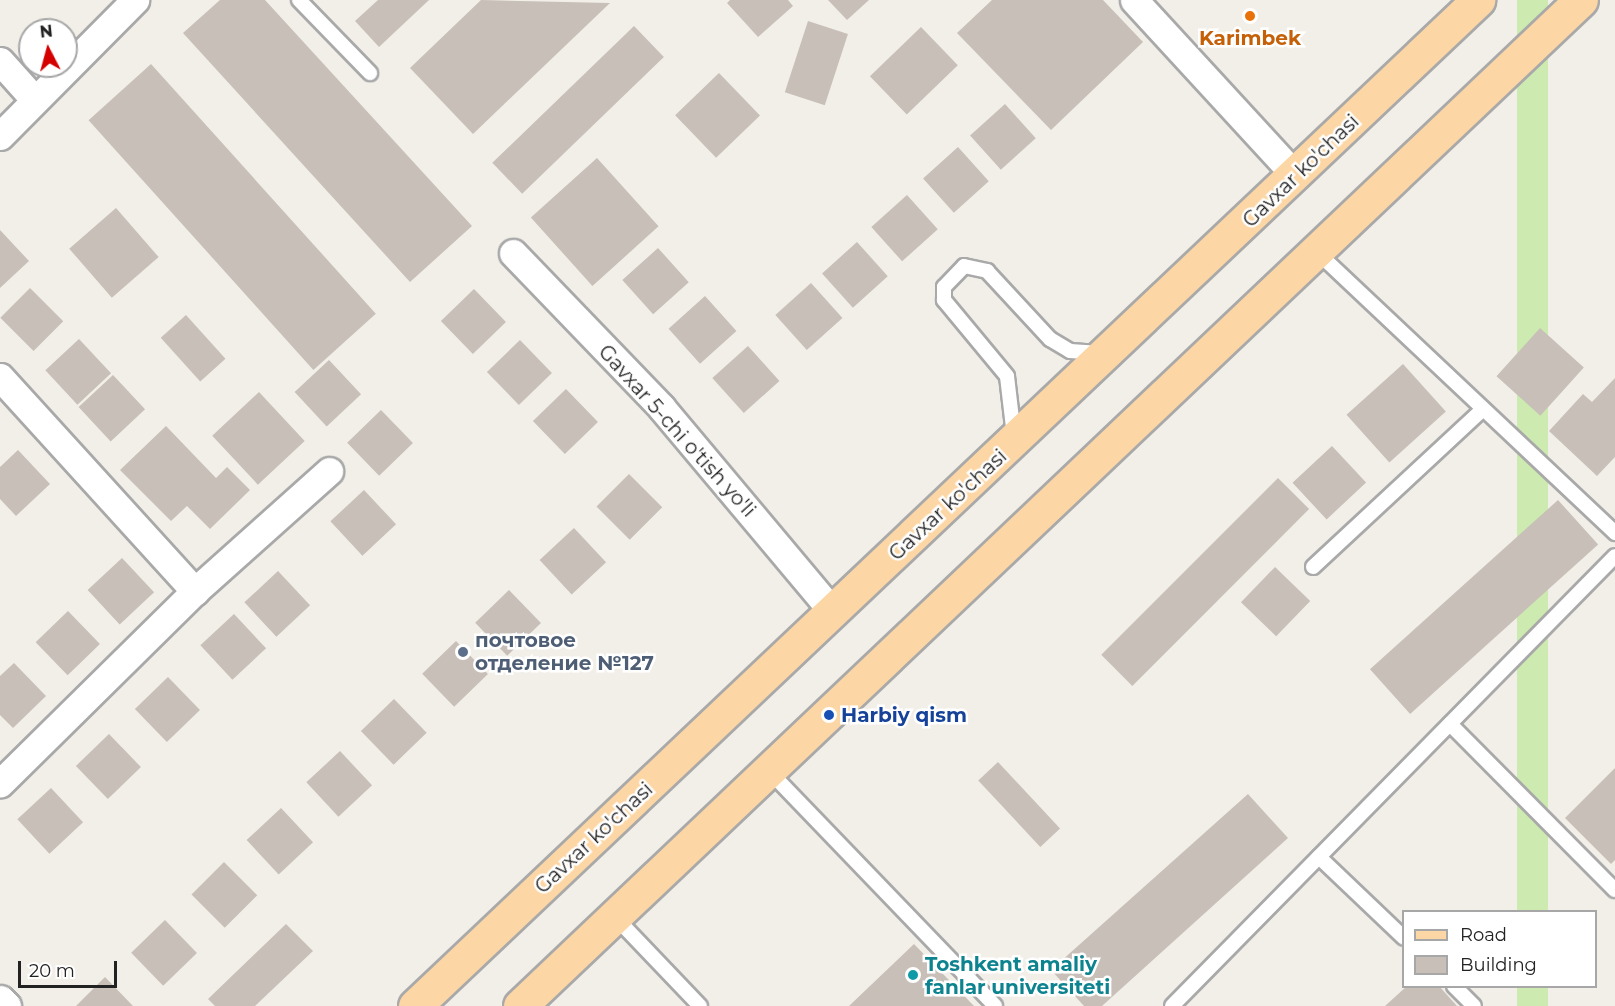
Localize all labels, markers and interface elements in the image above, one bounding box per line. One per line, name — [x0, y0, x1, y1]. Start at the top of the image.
marker: Karimbek — [1243, 9, 1257, 23]
north arrow — [18, 18, 78, 78]
text: N — [39, 21, 54, 42]
place label: Karimbek — [1199, 26, 1301, 50]
street label: Gavxar ko'chasi — [1238, 110, 1364, 232]
street label: Gavxar 5-chi o'tish yo'li — [593, 340, 761, 522]
street label: Gavxar ko'chasi — [884, 444, 1012, 566]
place label: почтовое отделение №127 — [475, 628, 654, 675]
marker: почтовое отделение №127 — [456, 645, 470, 659]
place label: Harbiy qism — [841, 703, 967, 727]
marker: Harbiy qism — [822, 708, 836, 722]
street label: Gavxar ko'chasi — [530, 777, 658, 899]
legend — [1402, 910, 1597, 988]
text: Road — [1460, 924, 1507, 946]
scale bar — [21, 949, 120, 987]
place label: Toshkent amaliy fanlar universiteti — [925, 952, 1110, 999]
text: Building — [1460, 954, 1537, 976]
text: 20 m — [29, 960, 75, 982]
marker: Toshkent amaliy fanlar universiteti — [906, 968, 920, 982]

